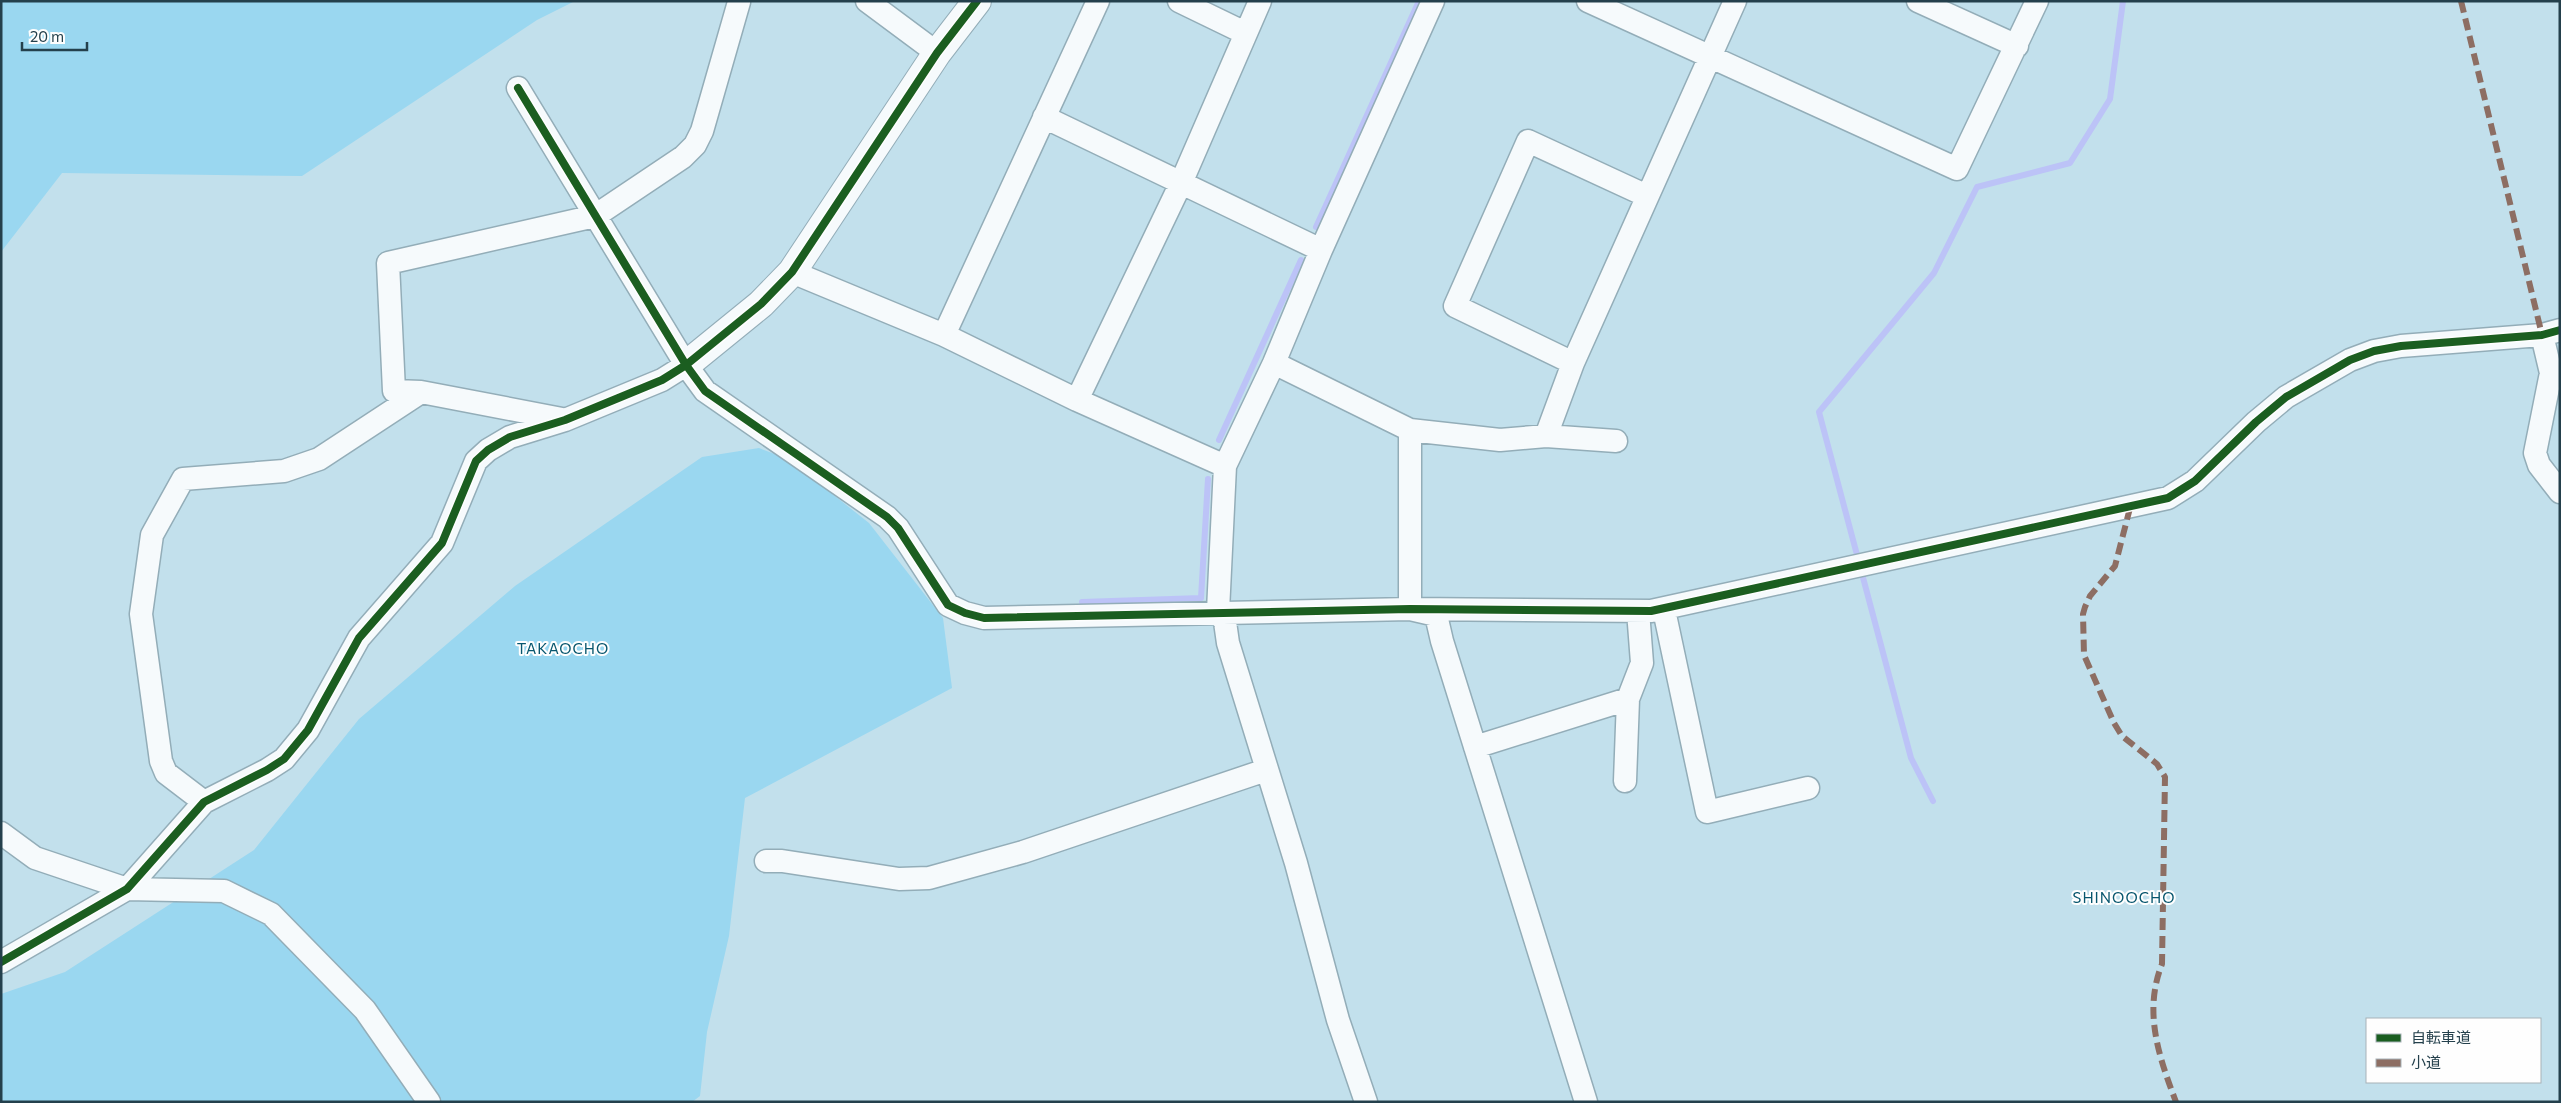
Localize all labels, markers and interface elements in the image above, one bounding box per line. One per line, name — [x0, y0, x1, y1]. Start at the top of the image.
scale bar — [22, 20, 88, 52]
text: 20 m — [30, 27, 64, 45]
district label: TAKAOCHO — [517, 639, 609, 657]
district label: SHINOOCHO — [2073, 888, 2175, 906]
legend — [2366, 1018, 2541, 1083]
text: 自転車道 — [2411, 1028, 2471, 1046]
text: 小道 — [2411, 1053, 2441, 1071]

